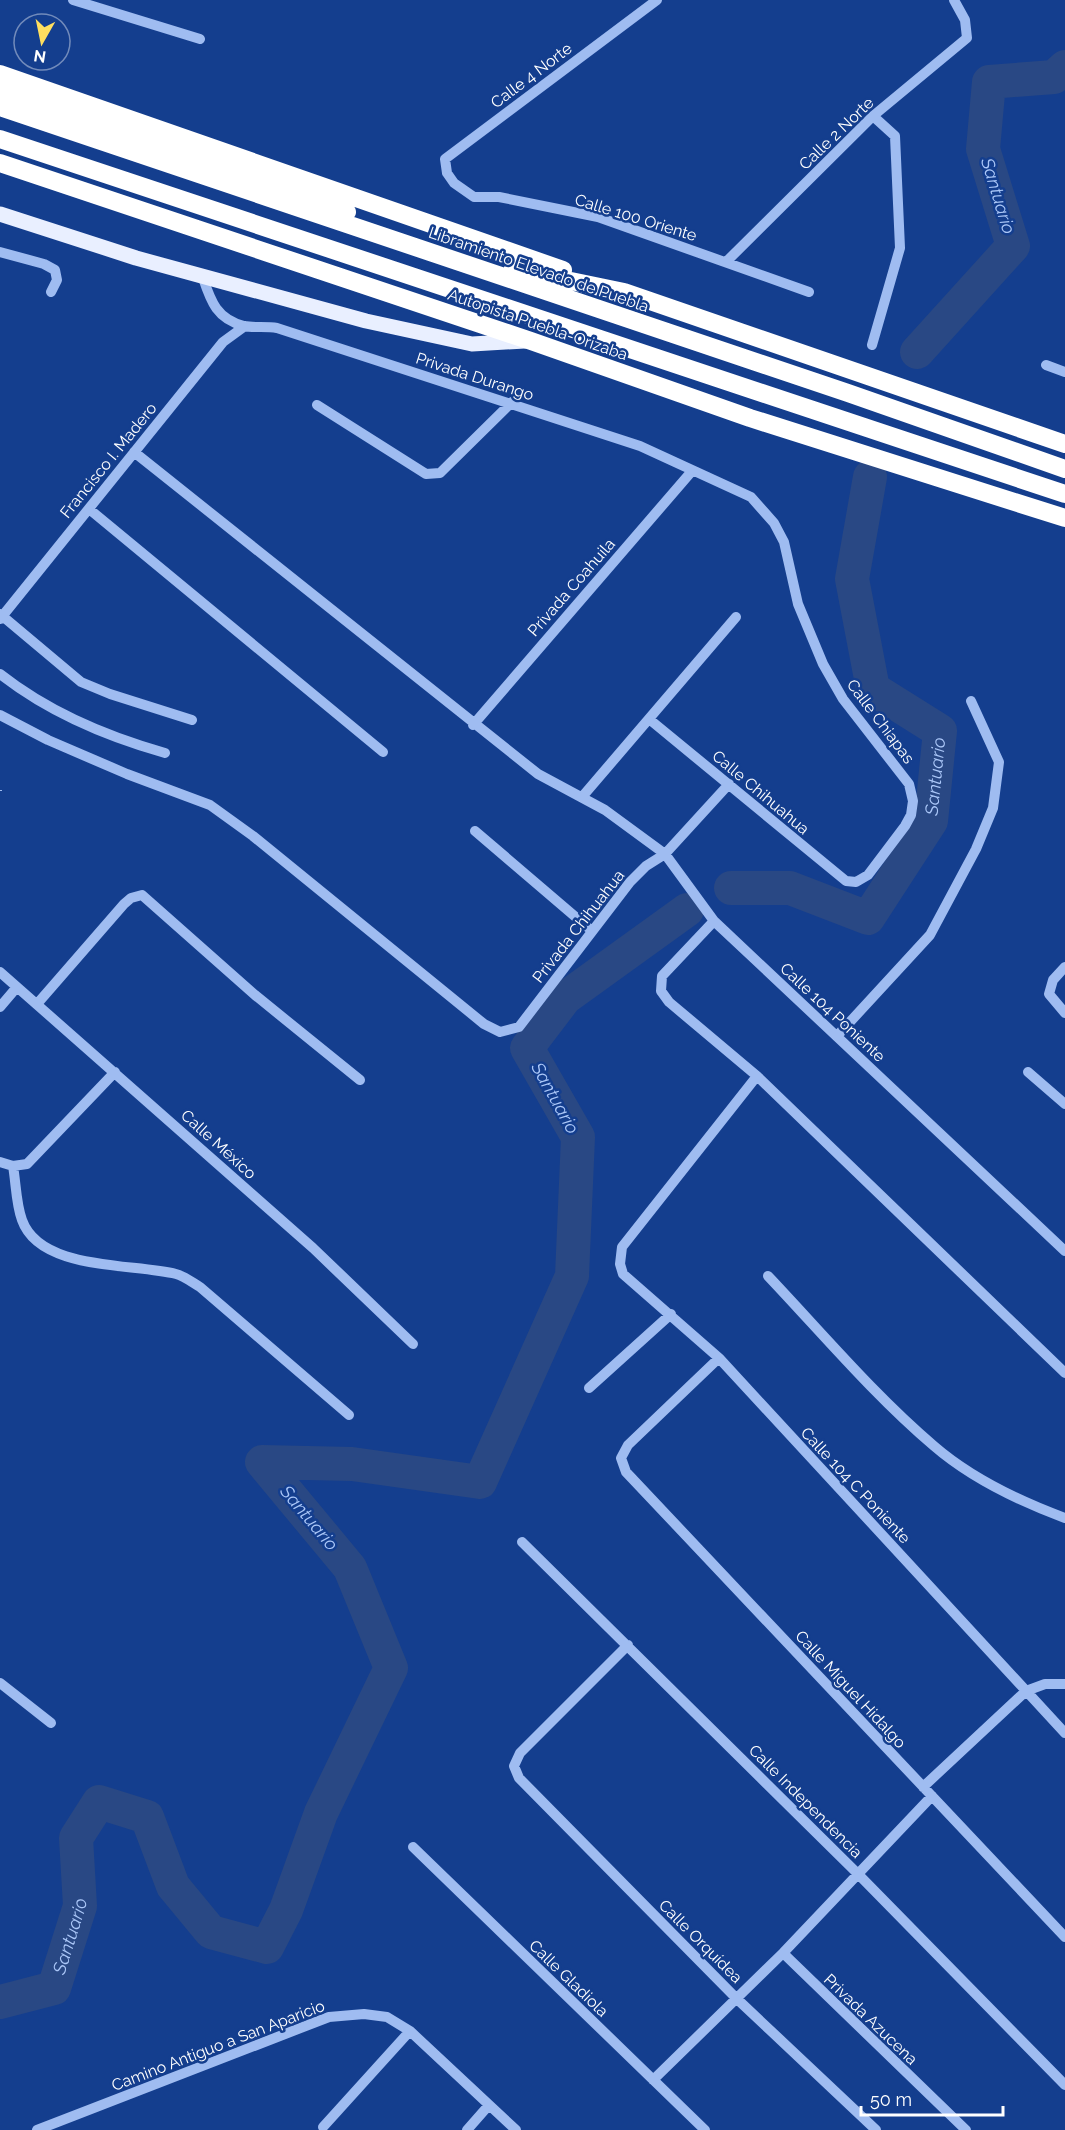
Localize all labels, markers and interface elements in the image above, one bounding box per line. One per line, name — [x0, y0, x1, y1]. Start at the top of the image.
north arrow — [12, 12, 72, 72]
street label: Calle 4 Norte — [487, 39, 576, 112]
text: N — [32, 46, 47, 67]
street label: Calle 2 Norte — [795, 93, 878, 174]
water label: Santuario — [977, 154, 1020, 236]
street label: Calle 100 Oriente — [572, 190, 699, 245]
street label: Libramiento Elevado de Puebla — [426, 223, 651, 316]
street label: Autopista Puebla-Orizaba — [445, 285, 630, 364]
street label: Privada Durango — [413, 348, 536, 404]
street label: Francisco I. Madero — [56, 399, 161, 522]
street label: Privada Coahuila — [524, 535, 619, 640]
street label: Calle Chiapas — [843, 675, 919, 767]
water label: Santuario — [921, 736, 949, 817]
street label: Calle Chihuahua — [708, 746, 813, 838]
street label: Privada Chihuahua — [529, 866, 628, 986]
street label: Calle 104 Poniente — [776, 959, 889, 1066]
water label: Santuario — [527, 1058, 584, 1137]
street label: Calle México — [177, 1106, 260, 1183]
street label: Calle 104 C Poniente — [797, 1423, 914, 1547]
water label: Santuario — [276, 1480, 343, 1554]
street label: Calle Miguel Hidalgo — [791, 1627, 910, 1752]
street label: Calle Independencia — [745, 1741, 866, 1862]
street label: Calle Orquídea — [655, 1896, 746, 1987]
water label: Santuario — [48, 1898, 90, 1978]
street label: Calle Gladiola — [525, 1936, 612, 2021]
street label: Privada Azucena — [820, 1970, 921, 2069]
street label: Camino Antiguo a San Aparicio — [109, 1996, 327, 2095]
scale bar — [861, 2079, 1004, 2117]
text: 50 m — [870, 2089, 912, 2110]

